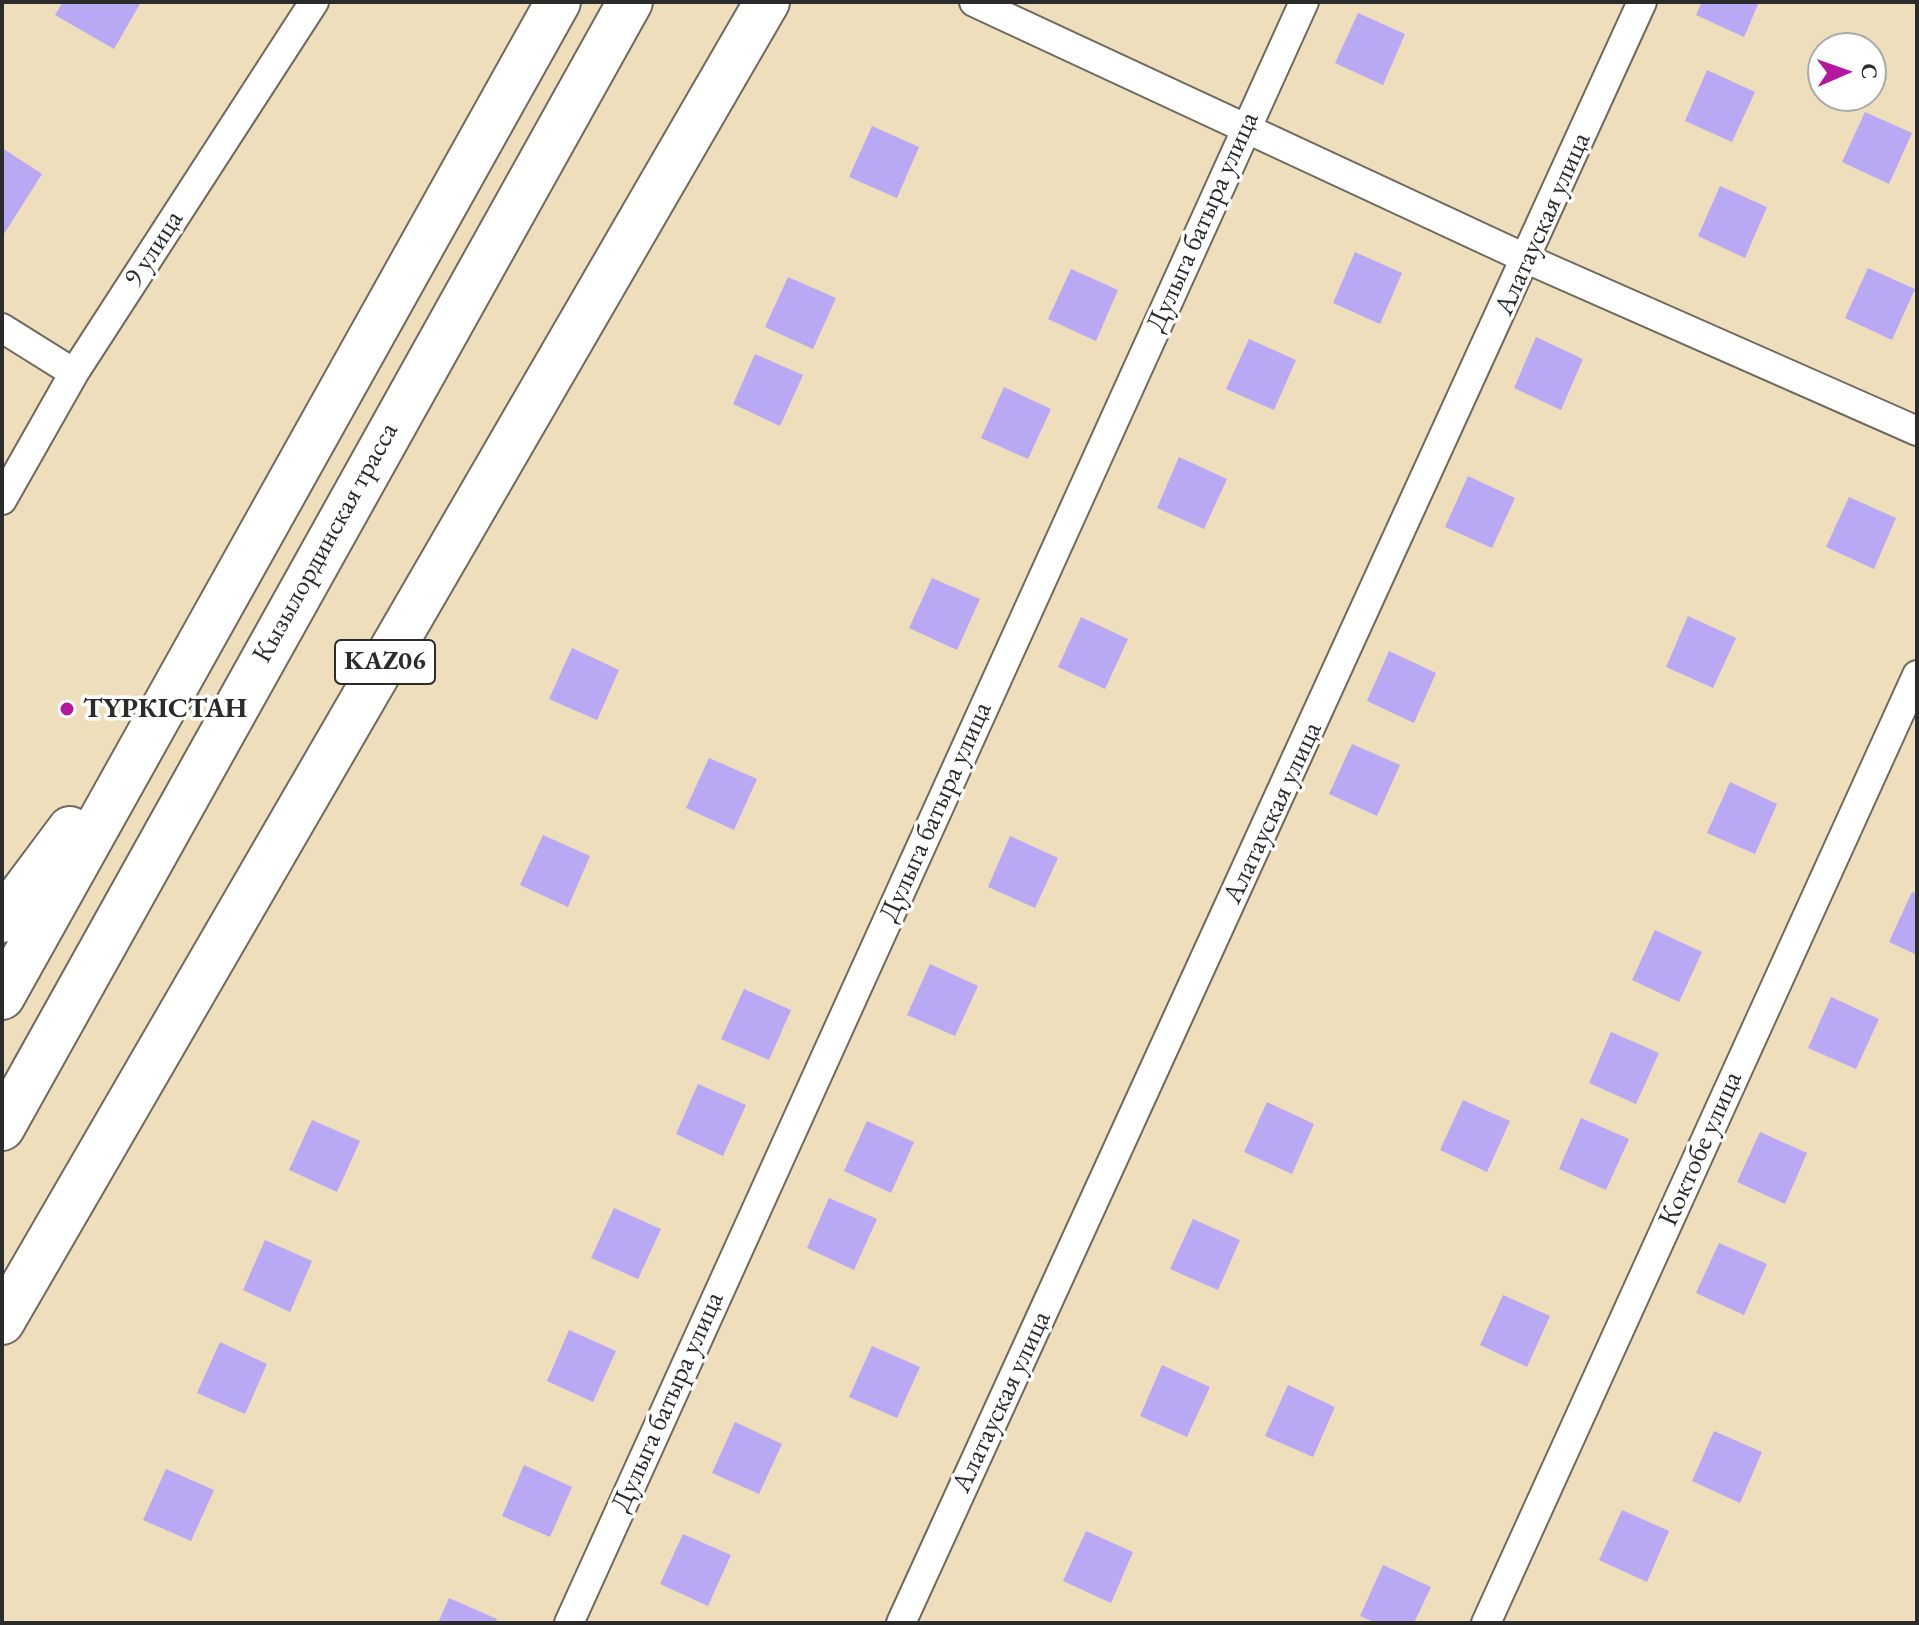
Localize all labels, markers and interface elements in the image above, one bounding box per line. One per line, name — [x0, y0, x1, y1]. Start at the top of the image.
north arrow — [1807, 32, 1887, 112]
text: С — [1855, 63, 1884, 80]
street label: Дулыга батыра улица — [1139, 107, 1267, 337]
street label: Алатауская улица — [1488, 127, 1598, 321]
street label: 9 улица — [117, 204, 191, 294]
street label: Кызылординская трасса — [246, 417, 406, 669]
road number: KАZ06 — [335, 640, 435, 684]
place label: ТҮРКIСТАН — [83, 692, 247, 726]
street label: Дулыга батыра улица — [872, 697, 1000, 927]
marker: ТҮРКIСТАН — [58, 700, 76, 718]
street label: Алатауская улица — [1216, 717, 1330, 909]
street label: Коктобе улица — [1652, 1066, 1750, 1232]
street label: Дулыга батыра улица — [604, 1287, 732, 1517]
street label: Алатауская улица — [945, 1306, 1059, 1498]

